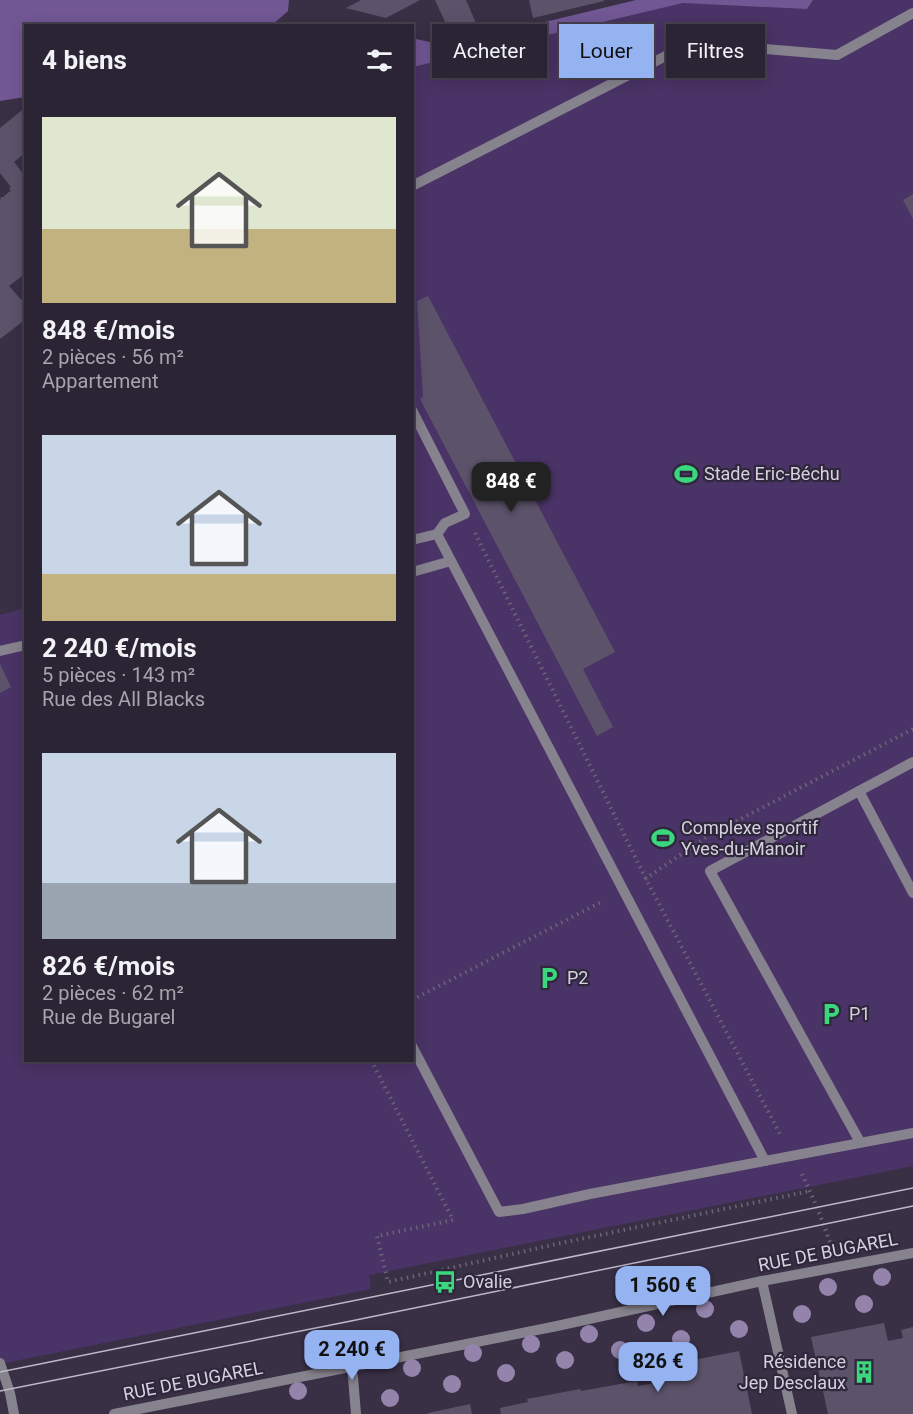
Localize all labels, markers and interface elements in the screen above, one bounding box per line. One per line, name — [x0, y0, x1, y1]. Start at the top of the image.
chip: Acheter — [432, 24, 547, 78]
chip: Louer — [559, 24, 654, 78]
chip: Filtres — [666, 24, 765, 78]
icon: filters — [363, 44, 396, 77]
text: 4 biens — [42, 45, 127, 75]
icon: home — [165, 156, 273, 264]
text: 848 €/mois — [42, 315, 175, 345]
text: 2 pièces · 56 m² — [42, 345, 184, 369]
text: Appartement — [42, 369, 159, 393]
sports icon: Stade Eric-Béchu — [673, 461, 699, 487]
pin: 848 € — [469, 462, 553, 513]
place label: Stade Eric-Béchu — [704, 463, 840, 484]
text: 848 € — [486, 469, 536, 493]
icon: home — [165, 474, 273, 582]
text: 2 240 €/mois — [42, 633, 197, 663]
text: 5 pièces · 143 m² — [42, 663, 195, 687]
text: Rue des All Blacks — [42, 687, 205, 711]
icon: home — [165, 792, 273, 900]
place label: Complexe sportif Yves-du-Manoir — [681, 817, 819, 859]
sports icon: Complexe sportif Yves-du-Manoir — [650, 825, 676, 851]
text: 826 €/mois — [42, 951, 175, 981]
parking icon: P2 — [536, 965, 562, 991]
place label: P2 — [567, 967, 588, 988]
text: 2 pièces · 62 m² — [42, 981, 184, 1005]
parking icon: P1 — [818, 1001, 844, 1027]
place label: P1 — [849, 1003, 870, 1024]
text: Rue de Bugarel — [42, 1005, 175, 1029]
street label: RUE DE BUGAREL — [756, 1228, 900, 1275]
pin: 1 560 € — [608, 1266, 718, 1317]
bus stop icon: Ovalie — [432, 1269, 458, 1295]
place label: Ovalie — [463, 1271, 512, 1292]
text: 1 560 € — [629, 1273, 697, 1297]
pin: 2 240 € — [297, 1330, 407, 1381]
text: 2 240 € — [318, 1337, 386, 1361]
pin: 826 € — [616, 1342, 700, 1393]
text: 826 € — [633, 1349, 683, 1373]
place label: Résidence Jep Desclaux — [739, 1351, 846, 1393]
street label: RUE DE BUGAREL — [121, 1357, 265, 1404]
building icon: Résidence Jep Desclaux — [851, 1359, 877, 1385]

